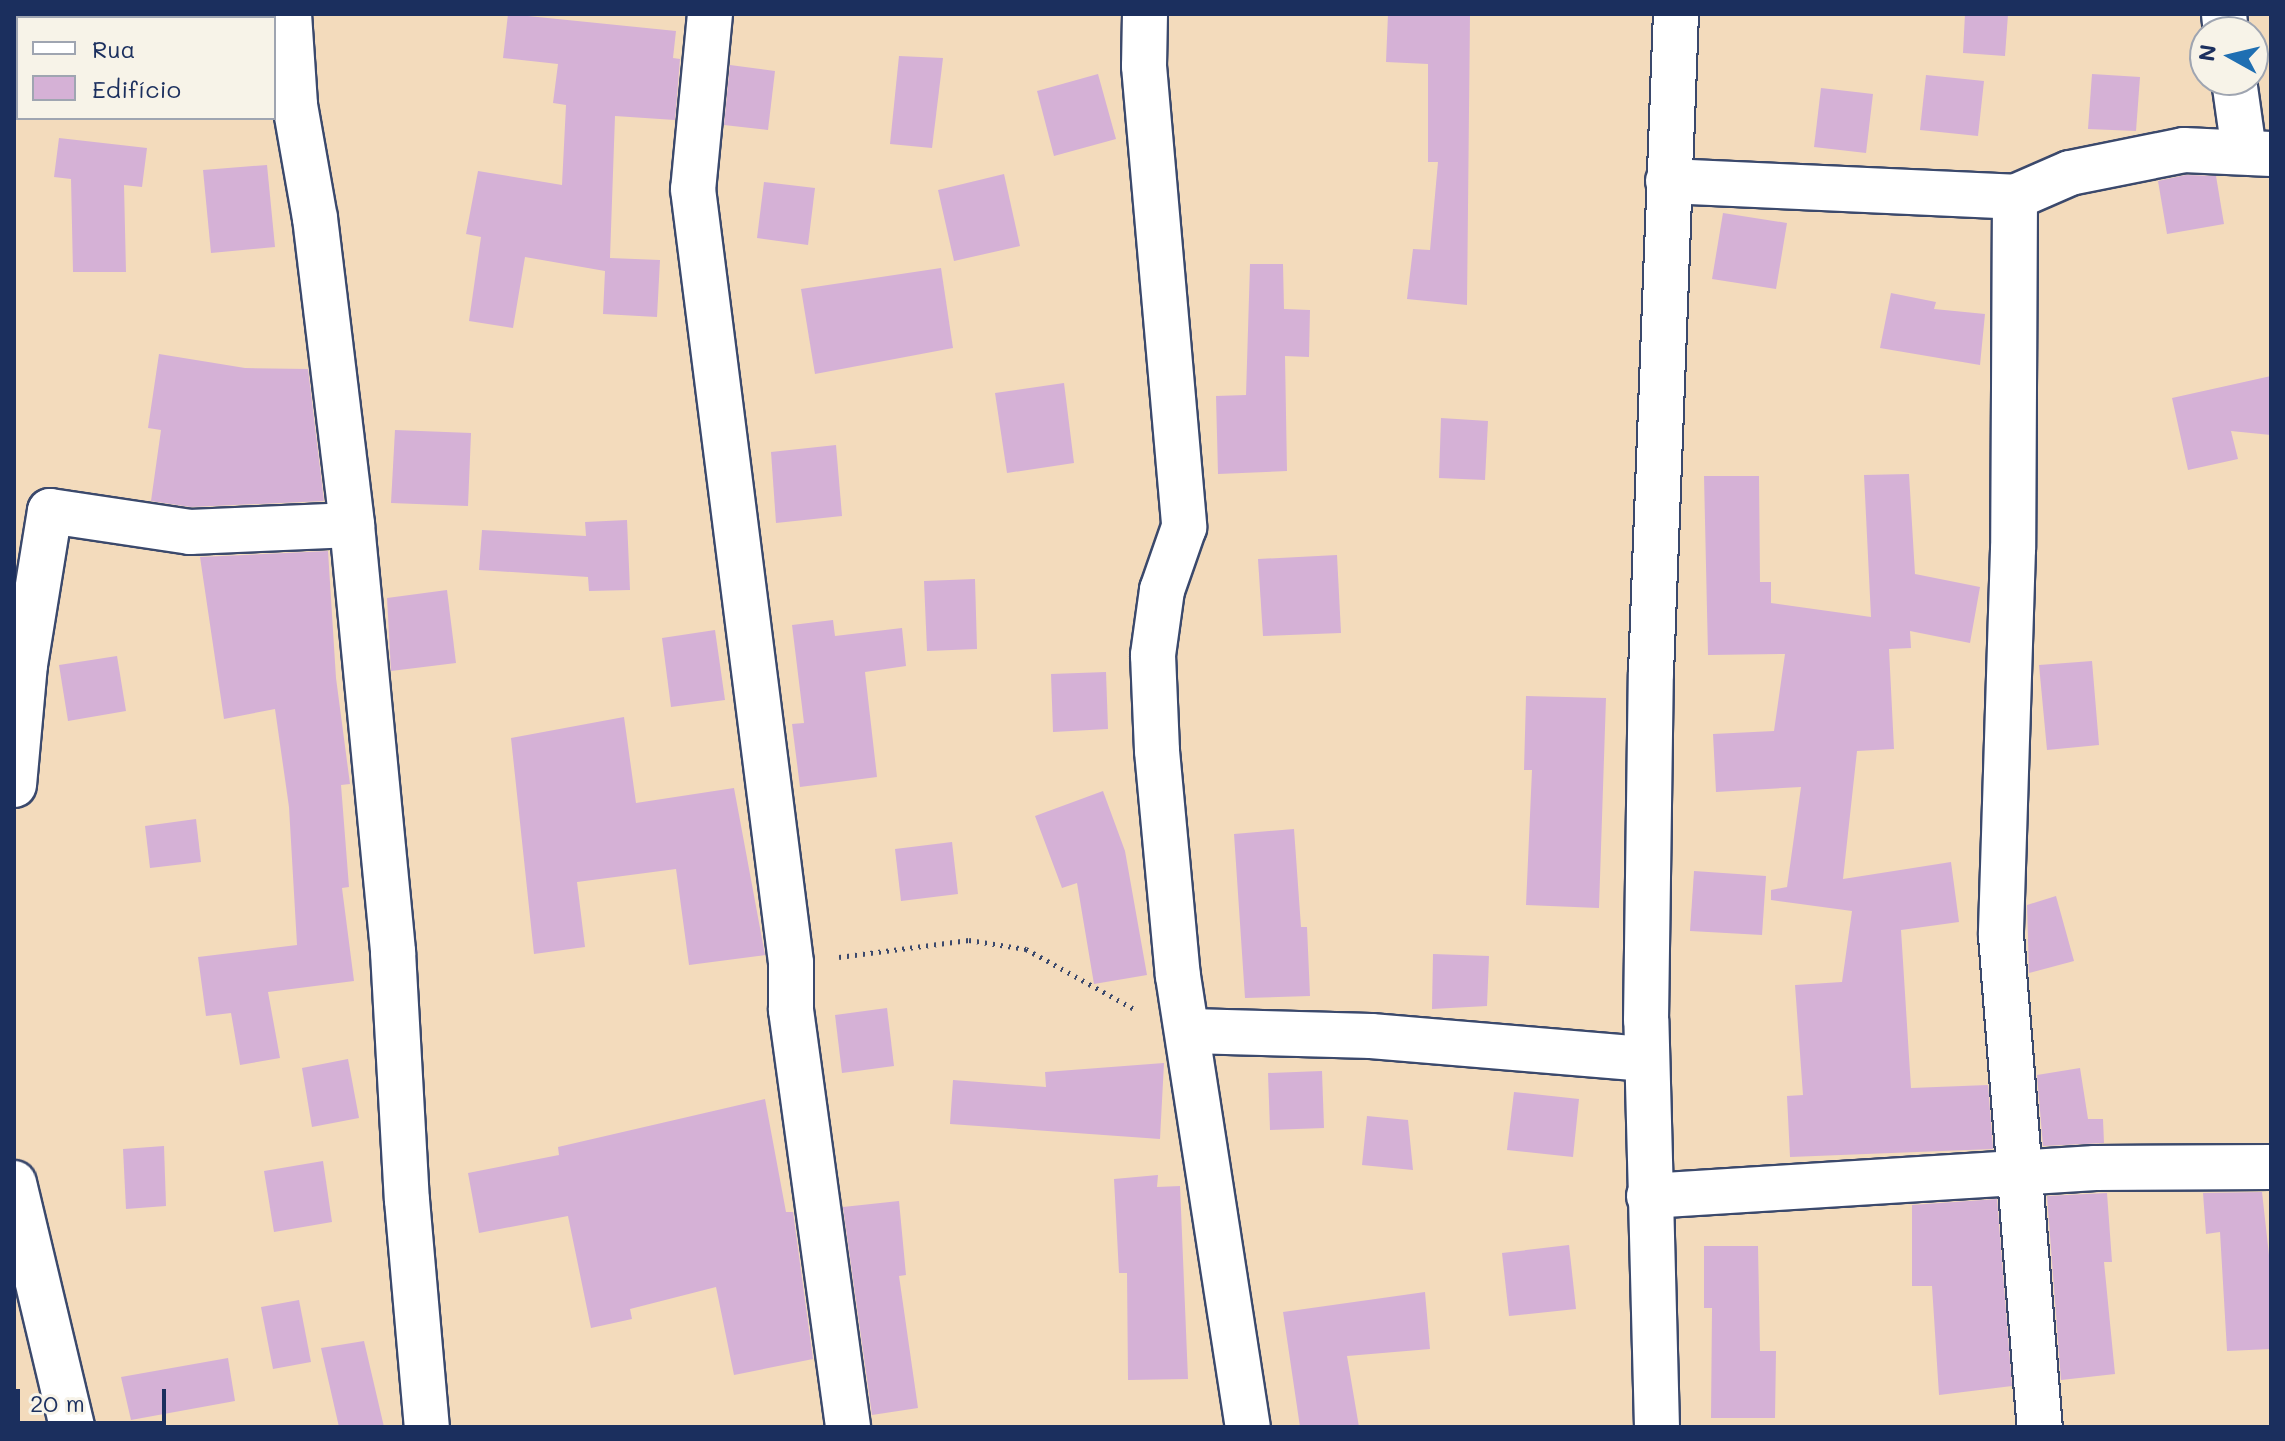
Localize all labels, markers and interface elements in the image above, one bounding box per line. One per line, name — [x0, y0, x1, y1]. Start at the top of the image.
legend — [16, 16, 276, 120]
north arrow — [2189, 16, 2269, 96]
text: Rua — [92, 33, 135, 64]
text: N — [2191, 43, 2222, 63]
text: Edifício — [92, 73, 181, 104]
scale bar — [20, 1373, 170, 1423]
text: 20 m — [30, 1387, 85, 1418]

